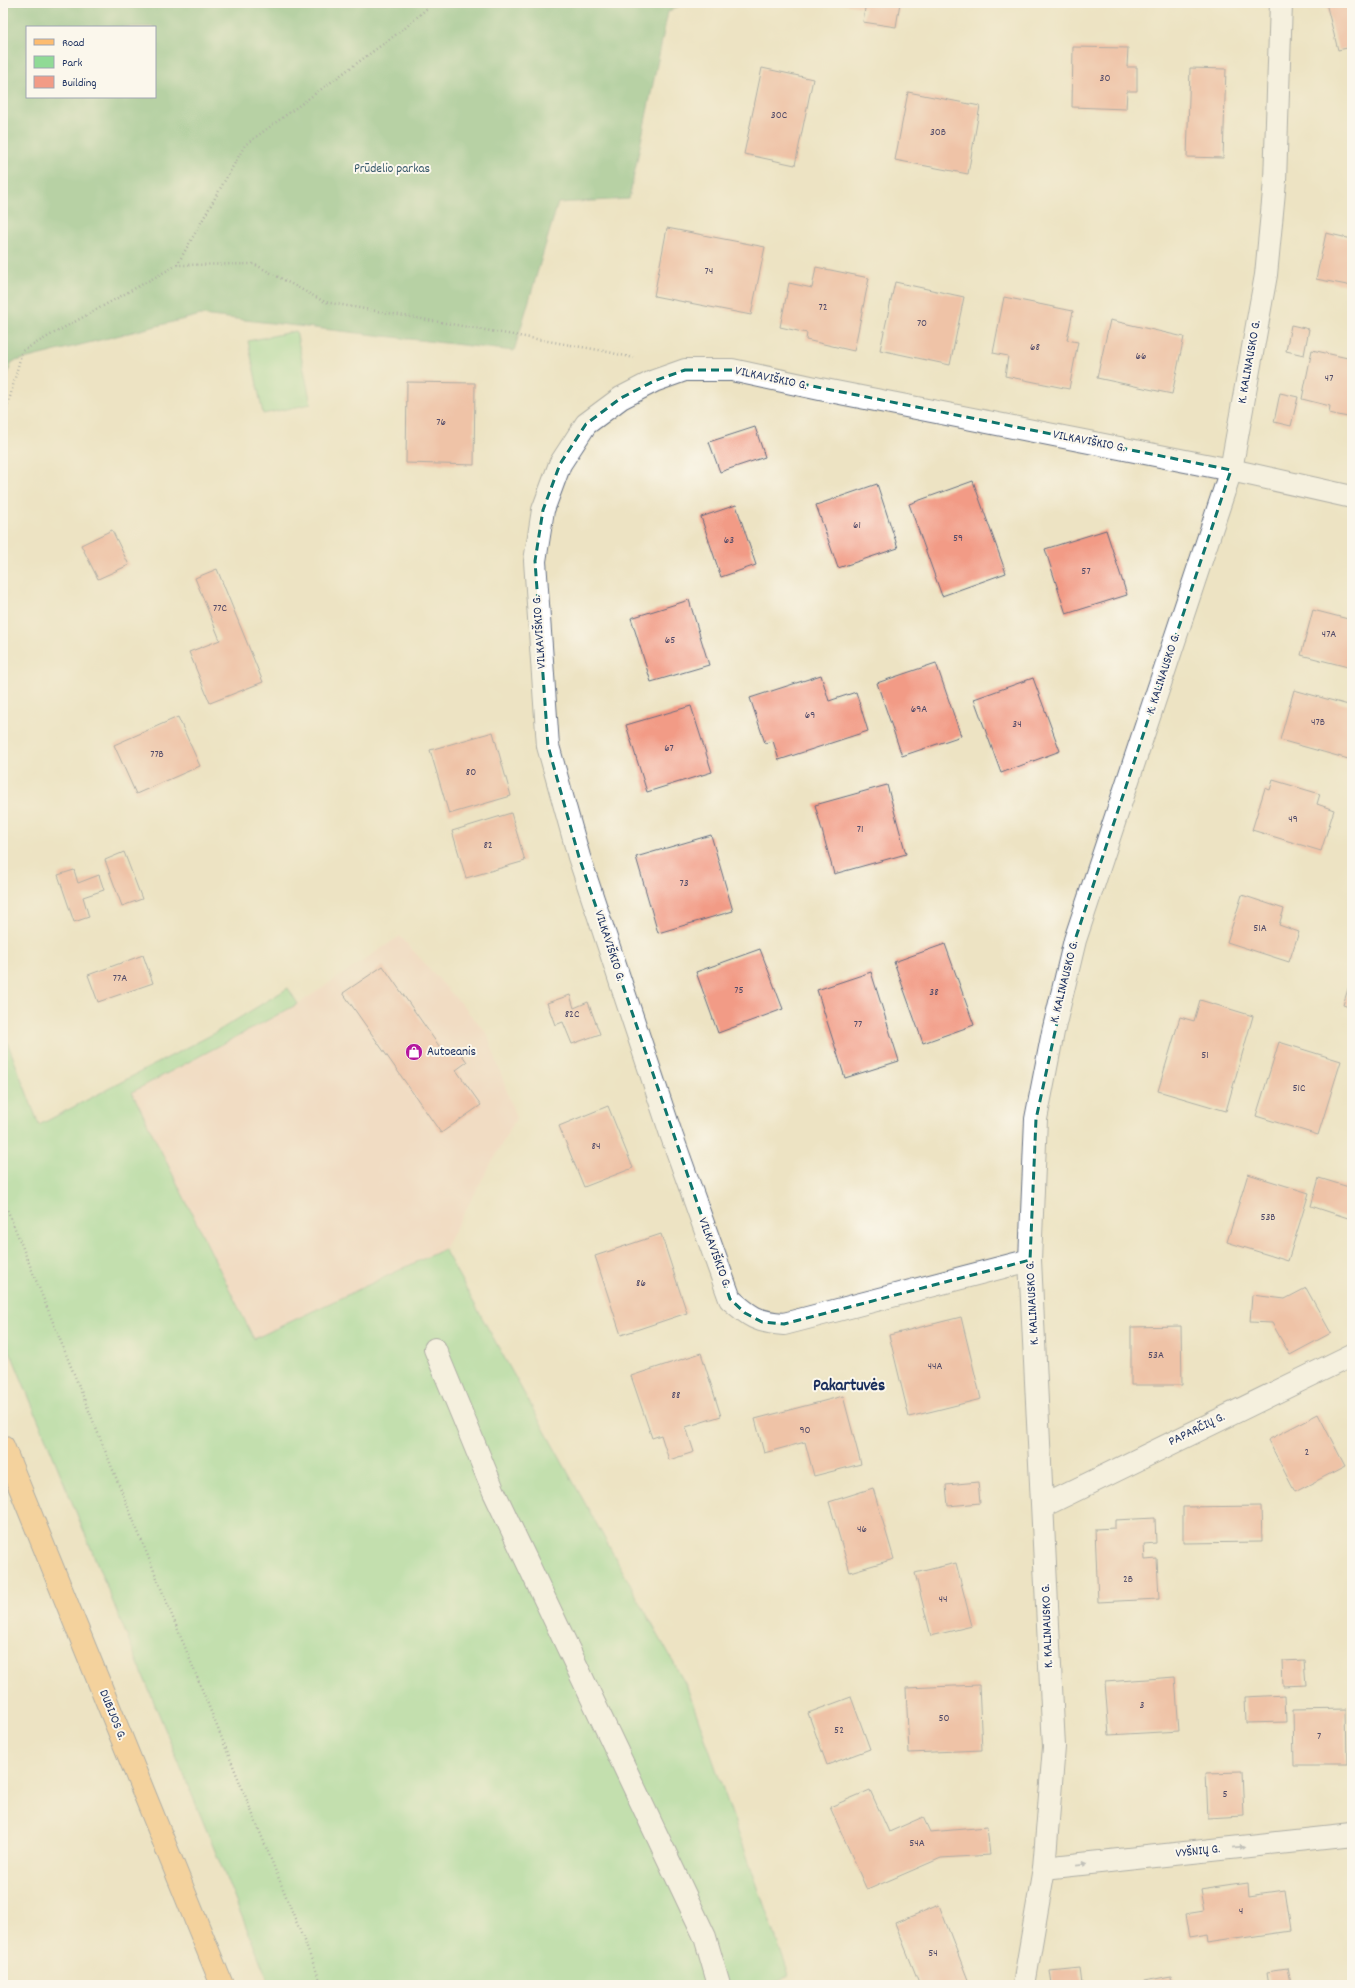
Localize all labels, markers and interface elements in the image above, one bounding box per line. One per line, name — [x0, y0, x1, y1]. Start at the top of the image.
legend — [26, 26, 156, 98]
text: Road — [62, 35, 84, 52]
text: Park — [62, 55, 83, 72]
house number: 30 — [1100, 71, 1110, 87]
text: Building — [62, 75, 97, 92]
house number: 30C — [771, 108, 788, 124]
house number: 30B — [930, 125, 946, 141]
park label: Prūdelio parkas — [354, 160, 430, 179]
house number: 74 — [705, 264, 713, 280]
house number: 72 — [818, 300, 828, 316]
house number: 70 — [917, 316, 927, 332]
street label: K. KALINAUSKO G. — [1233, 319, 1267, 405]
house number: 68 — [1030, 340, 1040, 356]
house number: 66 — [1136, 349, 1146, 365]
street label: VILKAVIŠKIO G. — [733, 362, 809, 396]
house number: 47 — [1325, 371, 1333, 387]
house number: 76 — [436, 415, 446, 431]
street label: VILKAVIŠKIO G. — [1051, 426, 1127, 458]
house number: 61 — [853, 518, 861, 534]
house number: 59 — [953, 531, 963, 547]
house number: 63 — [724, 533, 734, 549]
house number: 57 — [1081, 564, 1091, 580]
street label: VILKAVIŠKIO G. — [528, 595, 552, 669]
house number: 77C — [213, 601, 227, 617]
house number: 47A — [1322, 627, 1336, 643]
street label: K. KALINAUSKO G. — [1142, 631, 1186, 717]
house number: 65 — [665, 633, 675, 649]
house number: 69A — [911, 702, 927, 718]
house number: 69 — [805, 708, 815, 724]
house number: 47B — [1311, 715, 1325, 731]
house number: 34 — [1012, 717, 1022, 733]
house number: 67 — [664, 741, 674, 757]
house number: 77B — [150, 747, 164, 763]
house number: 80 — [466, 765, 476, 781]
house number: 49 — [1288, 812, 1298, 828]
house number: 71 — [857, 822, 863, 838]
house number: 82 — [483, 838, 493, 854]
house number: 73 — [679, 876, 689, 892]
street label: VILKAVIŠKIO G. — [589, 908, 629, 984]
house number: 51A — [1253, 921, 1267, 937]
street label: K. KALINAUSKO G. — [1046, 939, 1084, 1025]
house number: 77A — [113, 971, 127, 987]
house number: 75 — [734, 983, 744, 999]
house number: 38 — [929, 985, 939, 1001]
house number: 82C — [565, 1007, 580, 1023]
house number: 77 — [854, 1017, 862, 1033]
shop icon: Autoeanis — [404, 1042, 424, 1062]
place label: Autoeanis — [427, 1043, 476, 1062]
house number: 51 — [1201, 1048, 1209, 1064]
house number: 51C — [1293, 1081, 1306, 1097]
house number: 84 — [592, 1139, 600, 1155]
house number: 53B — [1260, 1210, 1276, 1226]
street label: VILKAVIŠKIO G. — [692, 1215, 736, 1291]
street label: K. KALINAUSKO G. — [1021, 1260, 1045, 1346]
house number: 86 — [636, 1276, 646, 1292]
house number: 53A — [1148, 1348, 1164, 1364]
house number: 44A — [927, 1359, 943, 1375]
district label: Pakartuvės — [813, 1375, 885, 1399]
house number: 88 — [672, 1388, 680, 1404]
street label: PAPARČIŲ G. — [1166, 1408, 1228, 1452]
house number: 90 — [799, 1423, 811, 1439]
house number: 2 — [1305, 1445, 1310, 1461]
house number: 46 — [857, 1522, 867, 1538]
house number: 2B — [1123, 1572, 1133, 1588]
street label: K. KALINAUSKO G. — [1037, 1584, 1059, 1668]
house number: 44 — [938, 1592, 948, 1608]
street label: DUBIJOS G. — [93, 1687, 131, 1743]
house number: 3 — [1140, 1698, 1145, 1714]
house number: 50 — [938, 1711, 950, 1727]
house number: 52 — [834, 1723, 844, 1739]
house number: 7 — [1317, 1729, 1321, 1745]
house number: 5 — [1222, 1787, 1228, 1803]
house number: 54A — [909, 1836, 925, 1852]
street label: VYŠNIŲ G. — [1175, 1840, 1221, 1864]
one-way arrow — [1233, 1844, 1246, 1850]
one-way arrow — [1076, 1861, 1088, 1867]
house number: 4 — [1239, 1904, 1243, 1920]
house number: 54 — [928, 1946, 938, 1962]

